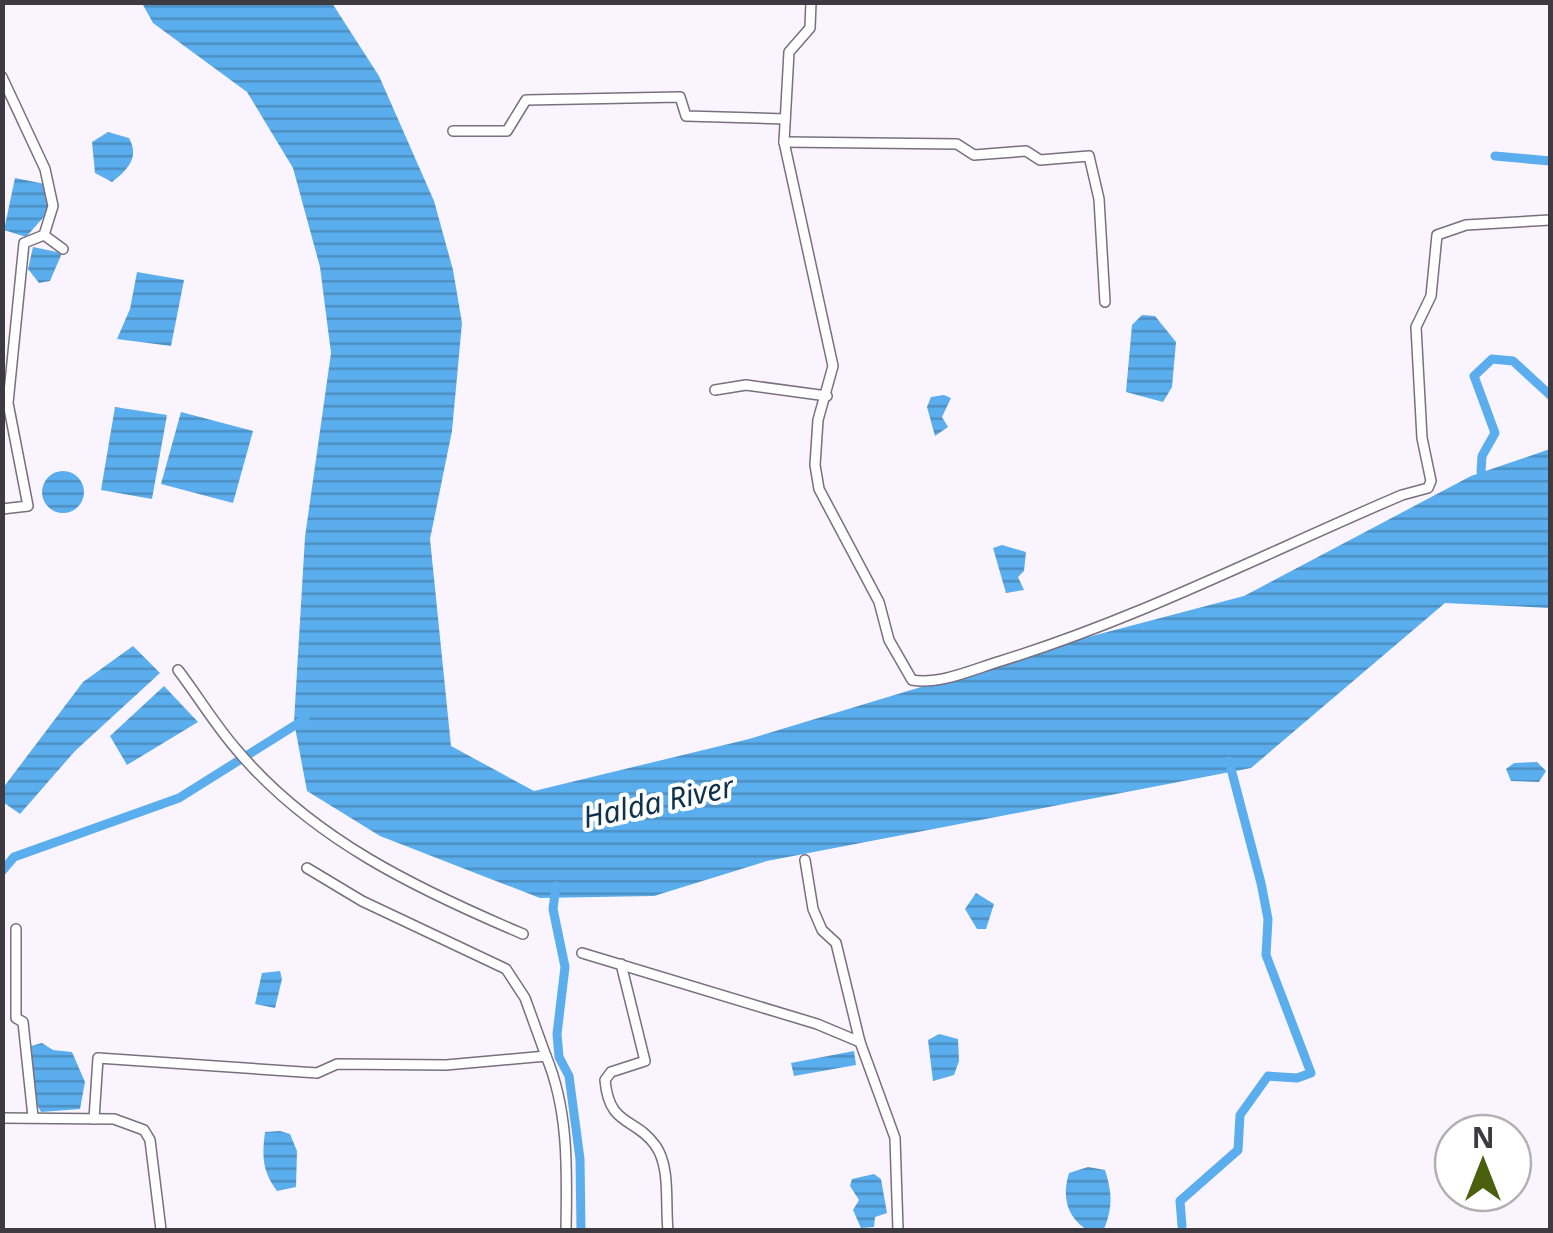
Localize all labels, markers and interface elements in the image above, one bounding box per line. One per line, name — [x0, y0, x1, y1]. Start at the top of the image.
water label: Halda River — [579, 765, 738, 837]
north arrow — [1433, 1113, 1533, 1213]
text: N — [1472, 1118, 1494, 1156]

